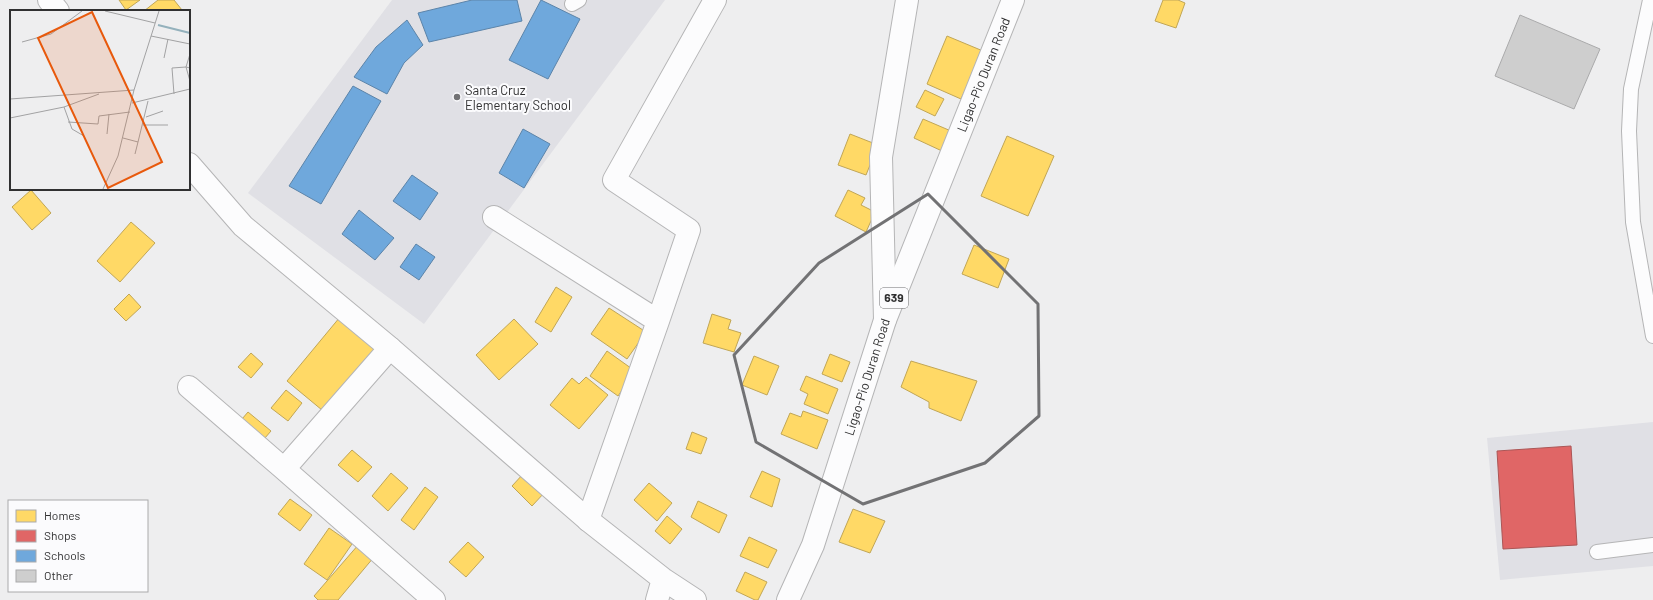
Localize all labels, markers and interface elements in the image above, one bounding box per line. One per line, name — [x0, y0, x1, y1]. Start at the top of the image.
inset map — [10, 10, 190, 190]
street label: Ligao-Pio Duran Road — [953, 15, 1013, 134]
place label: Santa Cruz Elementary School — [465, 82, 571, 113]
marker: Santa Cruz Elementary School — [452, 92, 462, 102]
road number: 639 — [880, 288, 908, 308]
street label: Ligao-Pio Duran Road — [841, 316, 893, 437]
legend — [8, 500, 148, 592]
text: Homes — [44, 508, 81, 522]
text: Shops — [44, 528, 77, 542]
text: Schools — [44, 548, 85, 562]
text: Other — [44, 568, 74, 582]

